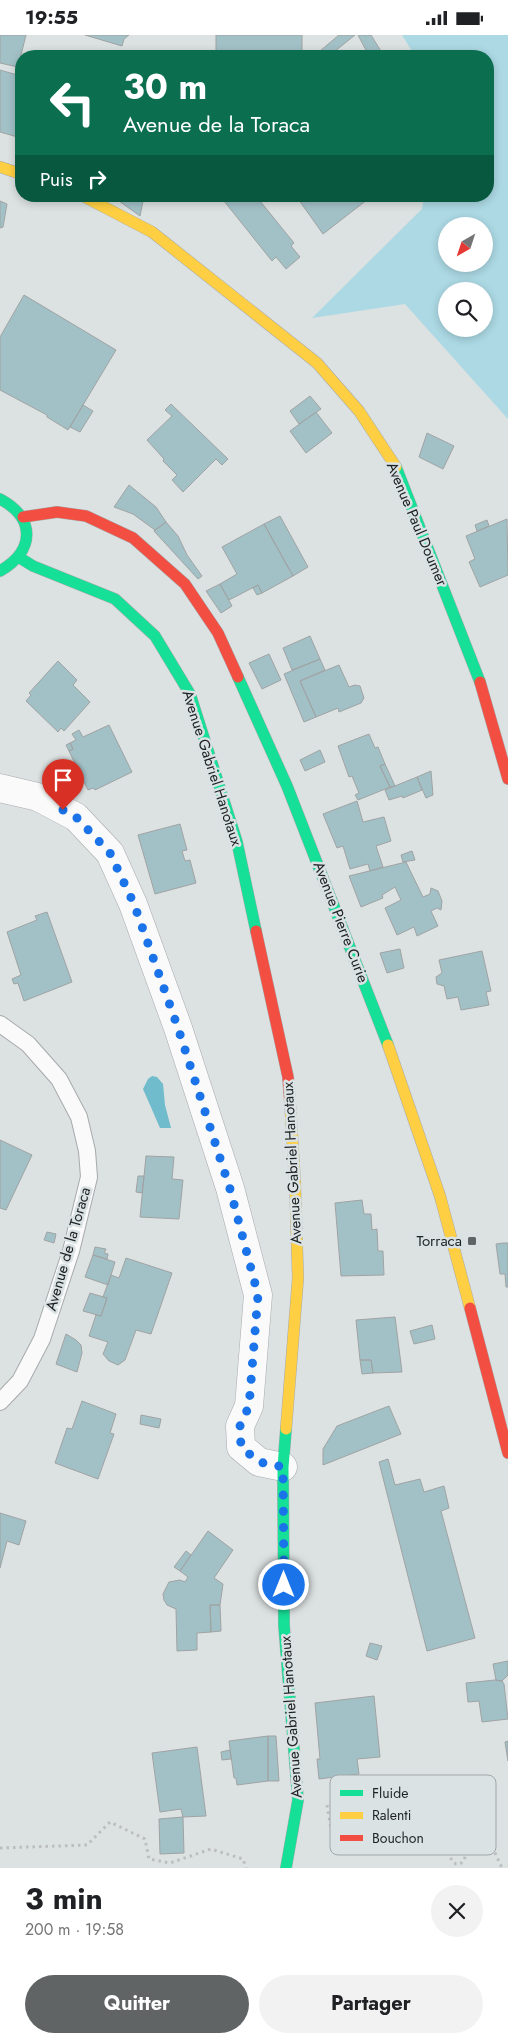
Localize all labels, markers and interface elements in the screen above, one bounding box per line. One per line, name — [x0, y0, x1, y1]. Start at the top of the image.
text: 19:55 — [25, 4, 78, 31]
text: 30 m — [123, 62, 207, 112]
icon: left — [40, 70, 105, 135]
text: Avenue de la Toraca — [123, 108, 310, 140]
icon: right — [83, 165, 111, 193]
text: Puis — [40, 166, 73, 193]
north arrow — [438, 217, 492, 273]
map controls — [438, 217, 493, 337]
button: search — [438, 282, 493, 337]
street label: Avenue Paul Doumer — [381, 459, 453, 590]
street label: Avenue Gabriel Hanotaux — [176, 687, 248, 849]
pin — [42, 759, 84, 810]
icon: arrive — [49, 766, 77, 794]
street label: Avenue Pierre Curie — [308, 858, 374, 986]
street label: Avenue Gabriel Hanotaux — [277, 1081, 307, 1245]
street label: Avenue de la Toraca — [40, 1185, 96, 1313]
place label: Torraca — [416, 1230, 462, 1252]
marker: Torraca — [466, 1235, 478, 1247]
position arrow — [257, 1558, 309, 1610]
street label: Avenue Gabriel Hanotaux — [274, 1635, 308, 1799]
legend — [330, 1775, 496, 1855]
text: Fluide — [372, 1783, 408, 1803]
text: Ralenti — [372, 1805, 411, 1825]
text: Bouchon — [372, 1828, 424, 1848]
text: 3 min — [25, 1877, 103, 1920]
button: close — [431, 1885, 483, 1937]
text: 200 m · 19:58 — [25, 1918, 124, 1941]
button: Quitter — [25, 1975, 249, 2033]
button: Partager — [259, 1975, 483, 2033]

